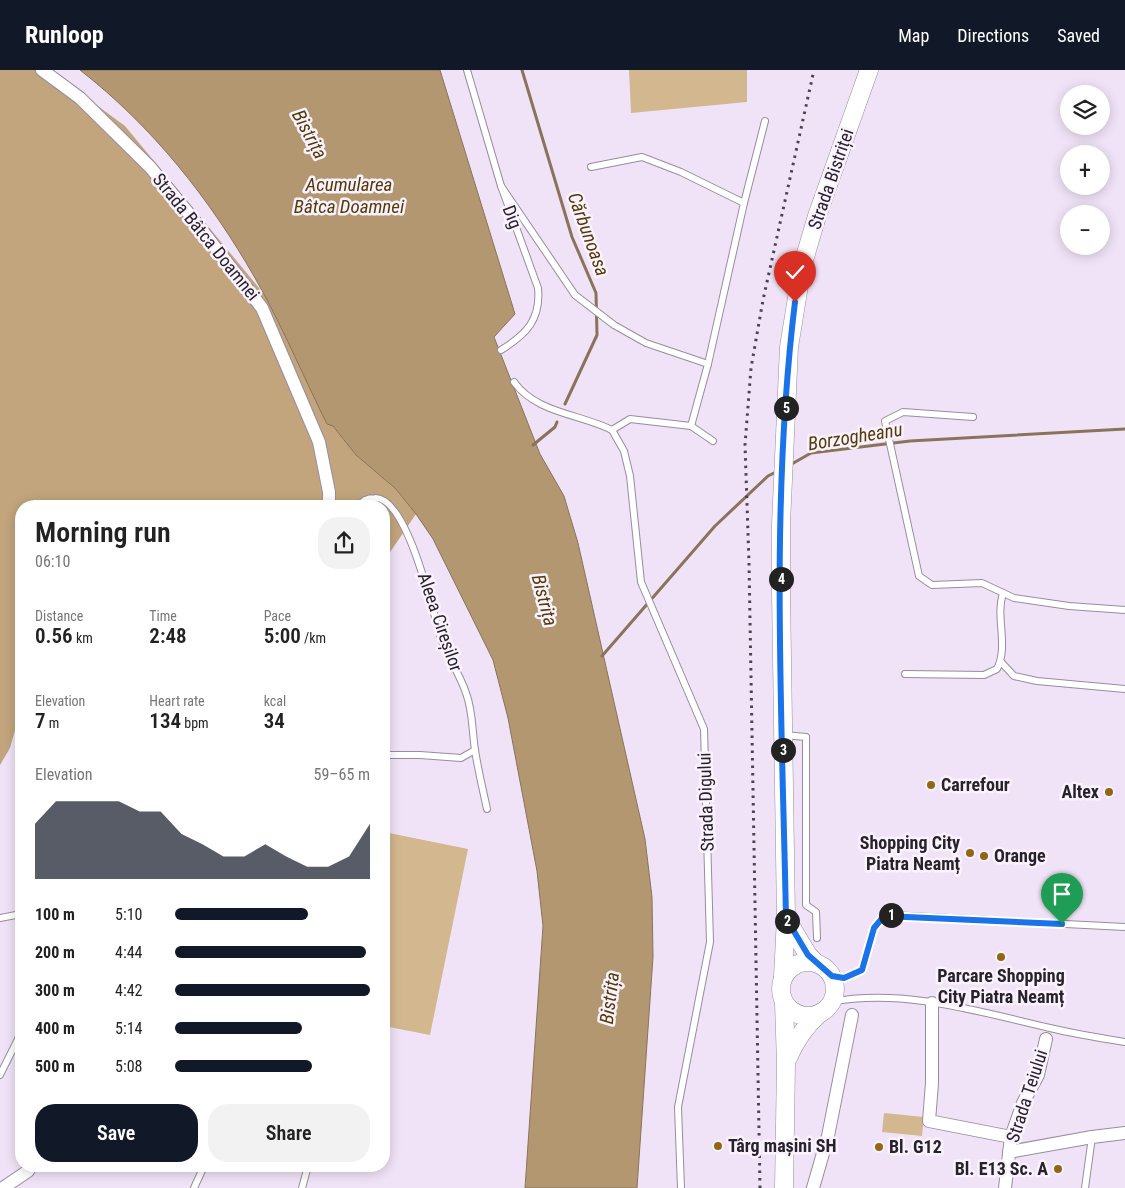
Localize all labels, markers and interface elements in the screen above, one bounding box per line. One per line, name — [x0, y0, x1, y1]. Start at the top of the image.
text: Runloop — [25, 21, 104, 49]
text: Map — [898, 25, 929, 46]
text: Directions — [957, 25, 1029, 46]
text: Saved — [1057, 25, 1100, 46]
map controls — [1060, 85, 1110, 255]
button: layers — [1060, 85, 1110, 135]
water label: Bistrița — [287, 106, 332, 163]
street label: Strada Bistriței — [803, 126, 859, 232]
button: + — [1060, 145, 1110, 195]
street label: Strada Bâtca Doamnei — [149, 169, 264, 305]
water label: Acumularea Bâtca Doamnei — [294, 173, 405, 218]
water label: Cărbunoasa — [563, 189, 614, 279]
street label: Dig — [498, 202, 526, 231]
button: − — [1060, 205, 1110, 255]
pin — [774, 251, 816, 302]
icon: check — [781, 258, 809, 286]
pin: 5 — [774, 396, 798, 420]
text: 5 — [783, 400, 790, 416]
water label: Borzogheanu — [806, 418, 904, 455]
text: Morning run — [35, 516, 171, 549]
button: share — [318, 517, 370, 569]
text: 06:10 — [35, 552, 70, 571]
pin: 4 — [768, 566, 794, 592]
street label: Aleea Cireșilor — [413, 570, 467, 675]
text: 4 — [778, 571, 785, 587]
water label: Bistrița — [527, 572, 562, 628]
text: Distance — [35, 608, 83, 624]
text: Time — [149, 608, 177, 624]
text: Pace — [264, 608, 291, 624]
text: 0.56 — [35, 624, 73, 648]
text: 2:48 — [149, 624, 187, 648]
text: 5:00 — [264, 624, 301, 648]
text: km — [73, 630, 93, 646]
text: /km — [301, 630, 326, 646]
text: Elevation — [35, 693, 85, 709]
text: Heart rate — [149, 693, 205, 709]
text: kcal — [264, 693, 286, 709]
text: 7 — [35, 709, 46, 733]
text: 134 — [149, 709, 181, 733]
text: 34 — [264, 709, 285, 733]
text: m — [46, 715, 59, 731]
text: bpm — [181, 715, 209, 731]
pin: 3 — [770, 738, 796, 762]
text: 3 — [780, 742, 787, 758]
street label: Strada Digului — [693, 752, 718, 852]
text: Elevation — [35, 765, 93, 784]
text: 59–65 m — [314, 765, 370, 784]
place label: Carrefour — [941, 774, 1010, 795]
marker: Carrefour — [925, 779, 937, 791]
place label: Altex — [1061, 781, 1099, 802]
marker: Altex — [1103, 786, 1115, 798]
place label: Shopping City Piatra Neamț — [860, 832, 960, 875]
place label: Orange — [994, 845, 1046, 866]
marker: Shopping City Piatra Neamț — [964, 847, 976, 859]
marker: Orange — [978, 850, 990, 862]
pin — [1041, 873, 1083, 924]
icon: arrive — [1048, 880, 1076, 908]
pin: 1 — [878, 902, 904, 928]
text: 100 m — [35, 905, 75, 924]
text: 5:10 — [115, 905, 142, 924]
text: 1 — [888, 907, 895, 923]
pin: 2 — [774, 908, 800, 934]
text: 2 — [784, 913, 791, 929]
text: 200 m — [35, 943, 75, 962]
text: 4:44 — [115, 943, 142, 962]
marker: Parcare Shopping City Piatra Neamț — [995, 951, 1007, 963]
place label: Parcare Shopping City Piatra Neamț — [937, 965, 1065, 1008]
water label: Bistrița — [595, 971, 624, 1025]
text: 300 m — [35, 981, 75, 1000]
text: 4:42 — [115, 981, 142, 1000]
text: 400 m — [35, 1019, 75, 1038]
text: 5:14 — [115, 1019, 142, 1038]
street label: Strada Teiului — [1002, 1047, 1051, 1145]
text: 500 m — [35, 1057, 75, 1076]
text: 5:08 — [115, 1057, 142, 1076]
button: Save — [35, 1104, 198, 1162]
button: Share — [208, 1104, 370, 1162]
place label: Târg mașini SH — [728, 1135, 837, 1157]
place label: Bl. G12 — [889, 1136, 942, 1157]
marker: Târg mașini SH — [712, 1140, 724, 1152]
marker: Bl. G12 — [873, 1141, 885, 1153]
place label: Bl. E13 Sc. A — [955, 1158, 1048, 1179]
marker: Bl. E13 Sc. A — [1052, 1163, 1064, 1175]

